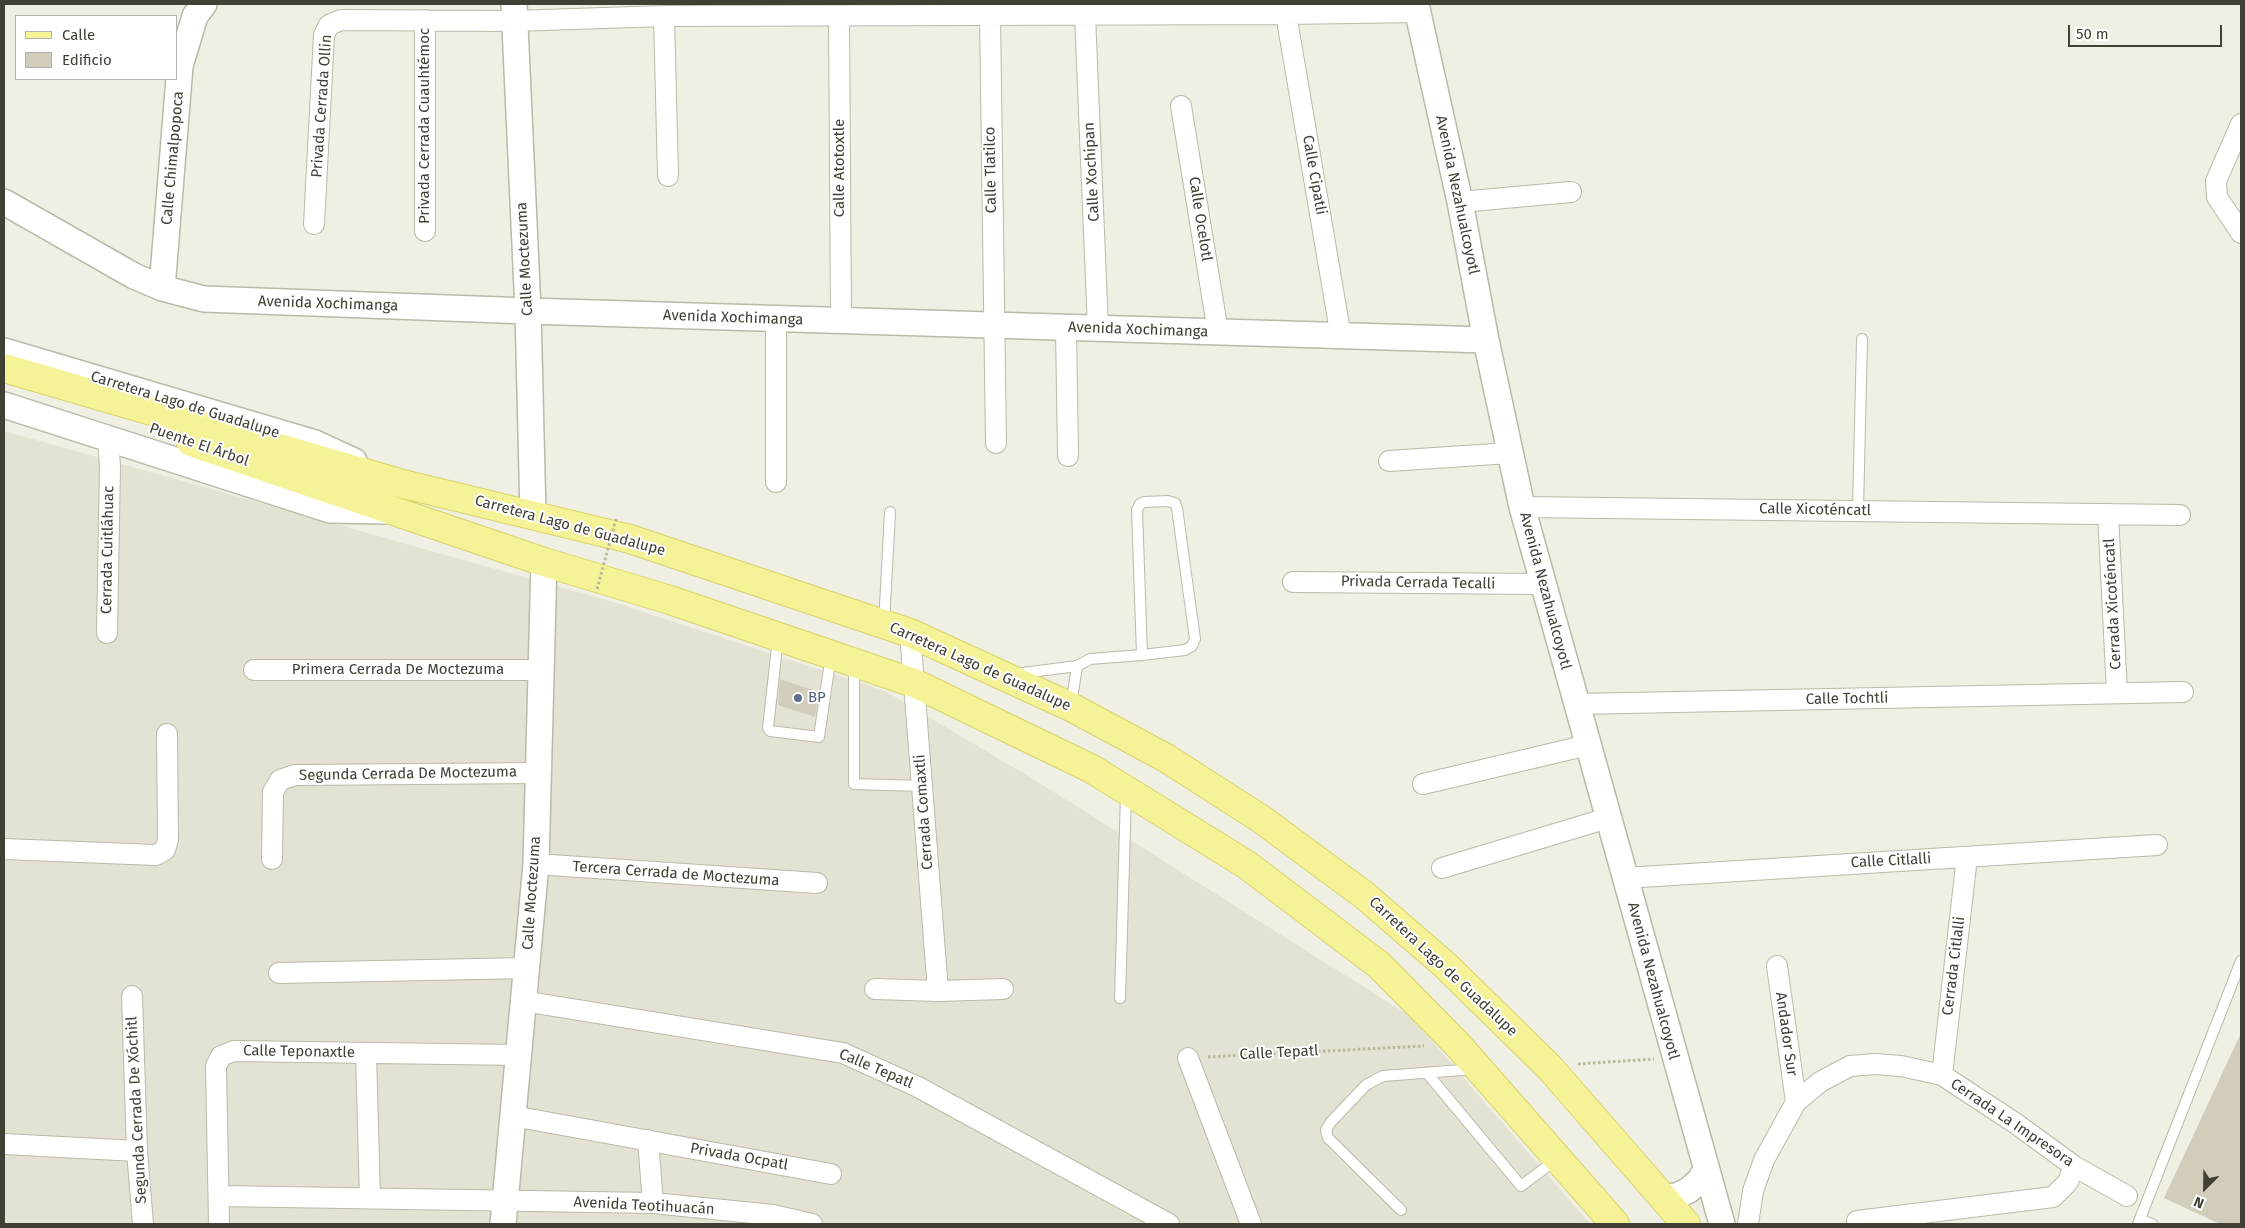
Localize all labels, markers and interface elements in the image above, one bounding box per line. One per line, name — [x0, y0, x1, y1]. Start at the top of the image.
legend — [15, 15, 178, 80]
scale bar — [2070, 15, 2224, 47]
text: 50 m — [2076, 25, 2109, 43]
text: Calle — [62, 26, 95, 44]
street label: Privada Cerrada Cuauhtémoc — [416, 28, 434, 224]
street label: Privada Cerrada Ollin — [308, 34, 336, 178]
text: Edificio — [62, 51, 112, 69]
street label: Calle Chimalpopoca — [158, 90, 188, 226]
street label: Avenida Nezahualcoyotl — [1431, 114, 1483, 276]
street label: Calle Atotoxtle — [831, 119, 849, 217]
street label: Calle Xochipan — [1080, 122, 1104, 222]
street label: Calle Tlatilco — [981, 126, 1001, 214]
street label: Calle Cipatli — [1298, 134, 1330, 216]
street label: Calle Ocelotl — [1184, 175, 1216, 263]
street label: Calle Moctezuma — [513, 202, 537, 316]
street label: Avenida Xochimanga — [257, 293, 399, 315]
street label: Avenida Xochimanga — [662, 307, 804, 329]
street label: Avenida Xochimanga — [1067, 319, 1209, 341]
street label: Carretera Lago de Guadalupe — [88, 368, 282, 442]
street label: Puente El Árbol — [147, 420, 251, 470]
street label: Cerrada Cuitláhuac — [98, 486, 118, 614]
street label: Carretera Lago de Guadalupe — [473, 492, 667, 560]
street label: Calle Xicoténcatl — [1759, 500, 1871, 520]
street label: Avenida Nezahualcoyotl — [1515, 510, 1575, 672]
street label: Cerrada Xicoténcatl — [2101, 538, 2125, 670]
street label: Privada Cerrada Tecalli — [1341, 573, 1495, 593]
street label: Carretera Lago de Guadalupe — [886, 619, 1074, 715]
street label: Primera Cerrada De Moctezuma — [292, 661, 504, 679]
place label: BP — [808, 689, 826, 707]
street label: Calle Tochtli — [1806, 689, 1888, 709]
marker: BP — [792, 692, 804, 704]
street label: Cerrada Comaxtli — [911, 754, 937, 870]
street label: Segunda Cerrada De Moctezuma — [299, 763, 517, 785]
street label: Calle Moctezuma — [519, 835, 545, 951]
street label: Calle Citlalli — [1850, 850, 1932, 872]
street label: Tercera Cerrada de Moctezuma — [572, 858, 780, 890]
street label: Carretera Lago de Guadalupe — [1365, 893, 1521, 1041]
street label: Avenida Nezahualcoyotl — [1623, 900, 1683, 1062]
street label: Cerrada Citlalli — [1939, 915, 1969, 1017]
street label: Andador Sur — [1771, 991, 1801, 1077]
street label: Segunda Cerrada De Xóchitl — [123, 1016, 151, 1204]
street label: Calle Teponaxtle — [243, 1042, 355, 1062]
street label: Calle Tepatl — [1239, 1042, 1319, 1064]
street label: Calle Tepatl — [836, 1045, 916, 1093]
street label: Cerrada La Impresora — [1947, 1075, 2077, 1171]
street label: Privada Ocpatl — [689, 1140, 789, 1174]
north arrow — [2180, 1163, 2230, 1213]
street label: Avenida Teotihuacán — [573, 1193, 715, 1219]
text: N — [2191, 1193, 2207, 1212]

